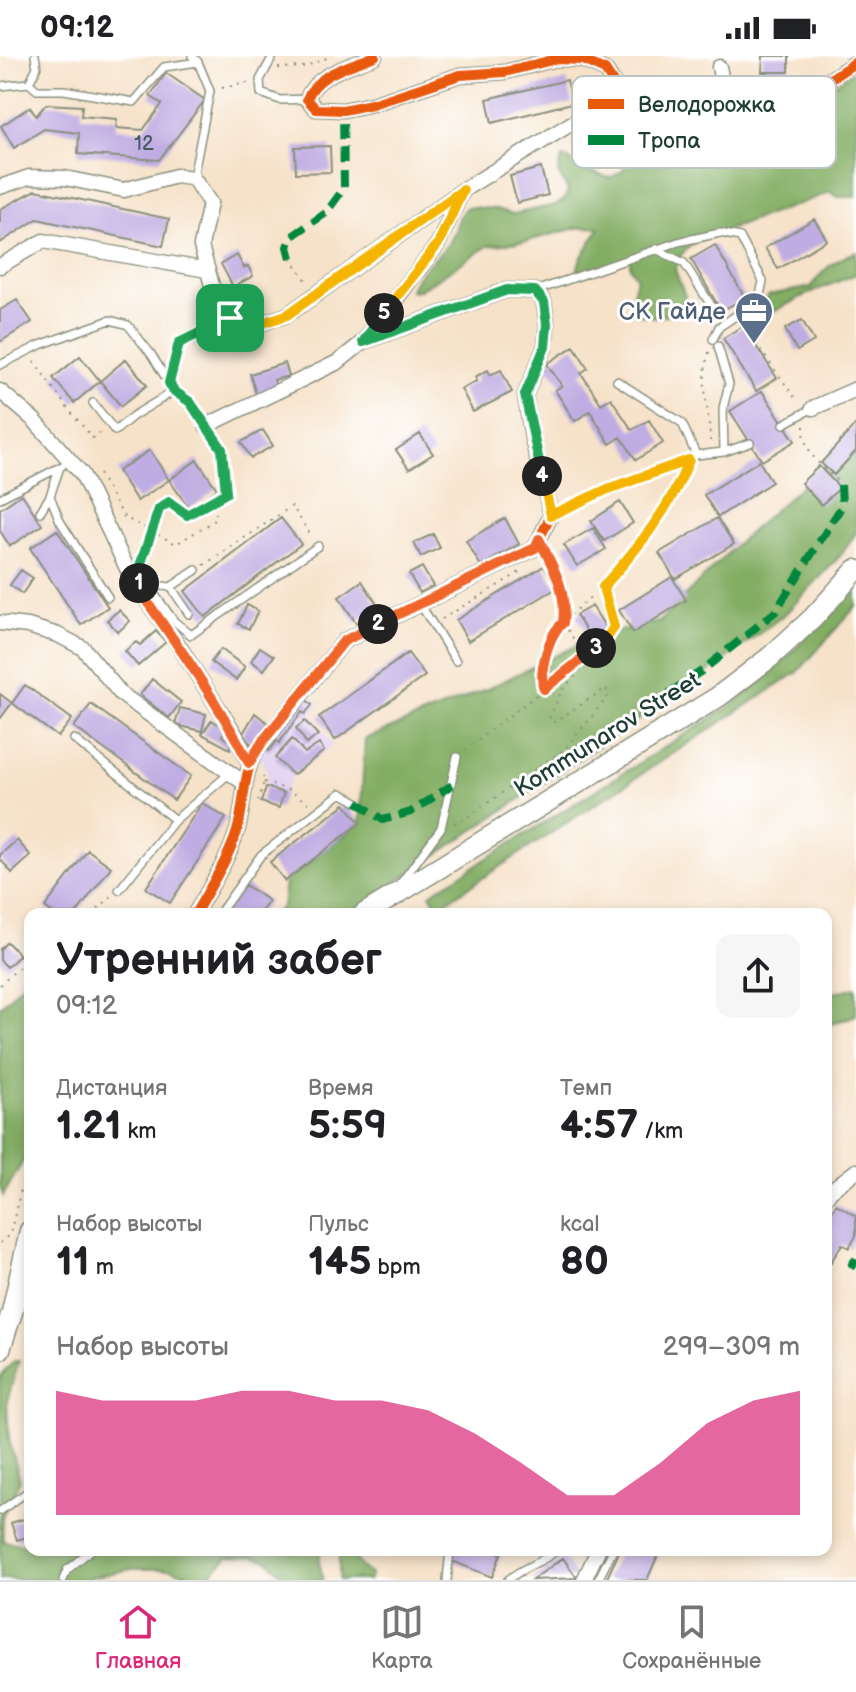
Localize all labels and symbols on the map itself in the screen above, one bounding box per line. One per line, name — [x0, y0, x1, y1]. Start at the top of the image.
legend — [572, 76, 836, 168]
text: Велодорожка — [638, 92, 776, 119]
text: Тропа — [638, 128, 700, 155]
house number: 12 — [134, 132, 154, 156]
pin — [196, 284, 264, 352]
office icon: СК Гайде — [733, 290, 775, 345]
pin: 5 — [364, 293, 404, 333]
place label: СК Гайде — [619, 297, 726, 326]
pin: 4 — [522, 456, 562, 496]
pin: 1 — [119, 563, 159, 603]
pin: 2 — [358, 604, 398, 644]
pin: 3 — [576, 628, 616, 668]
street label: Kommunarov Street — [509, 665, 706, 803]

